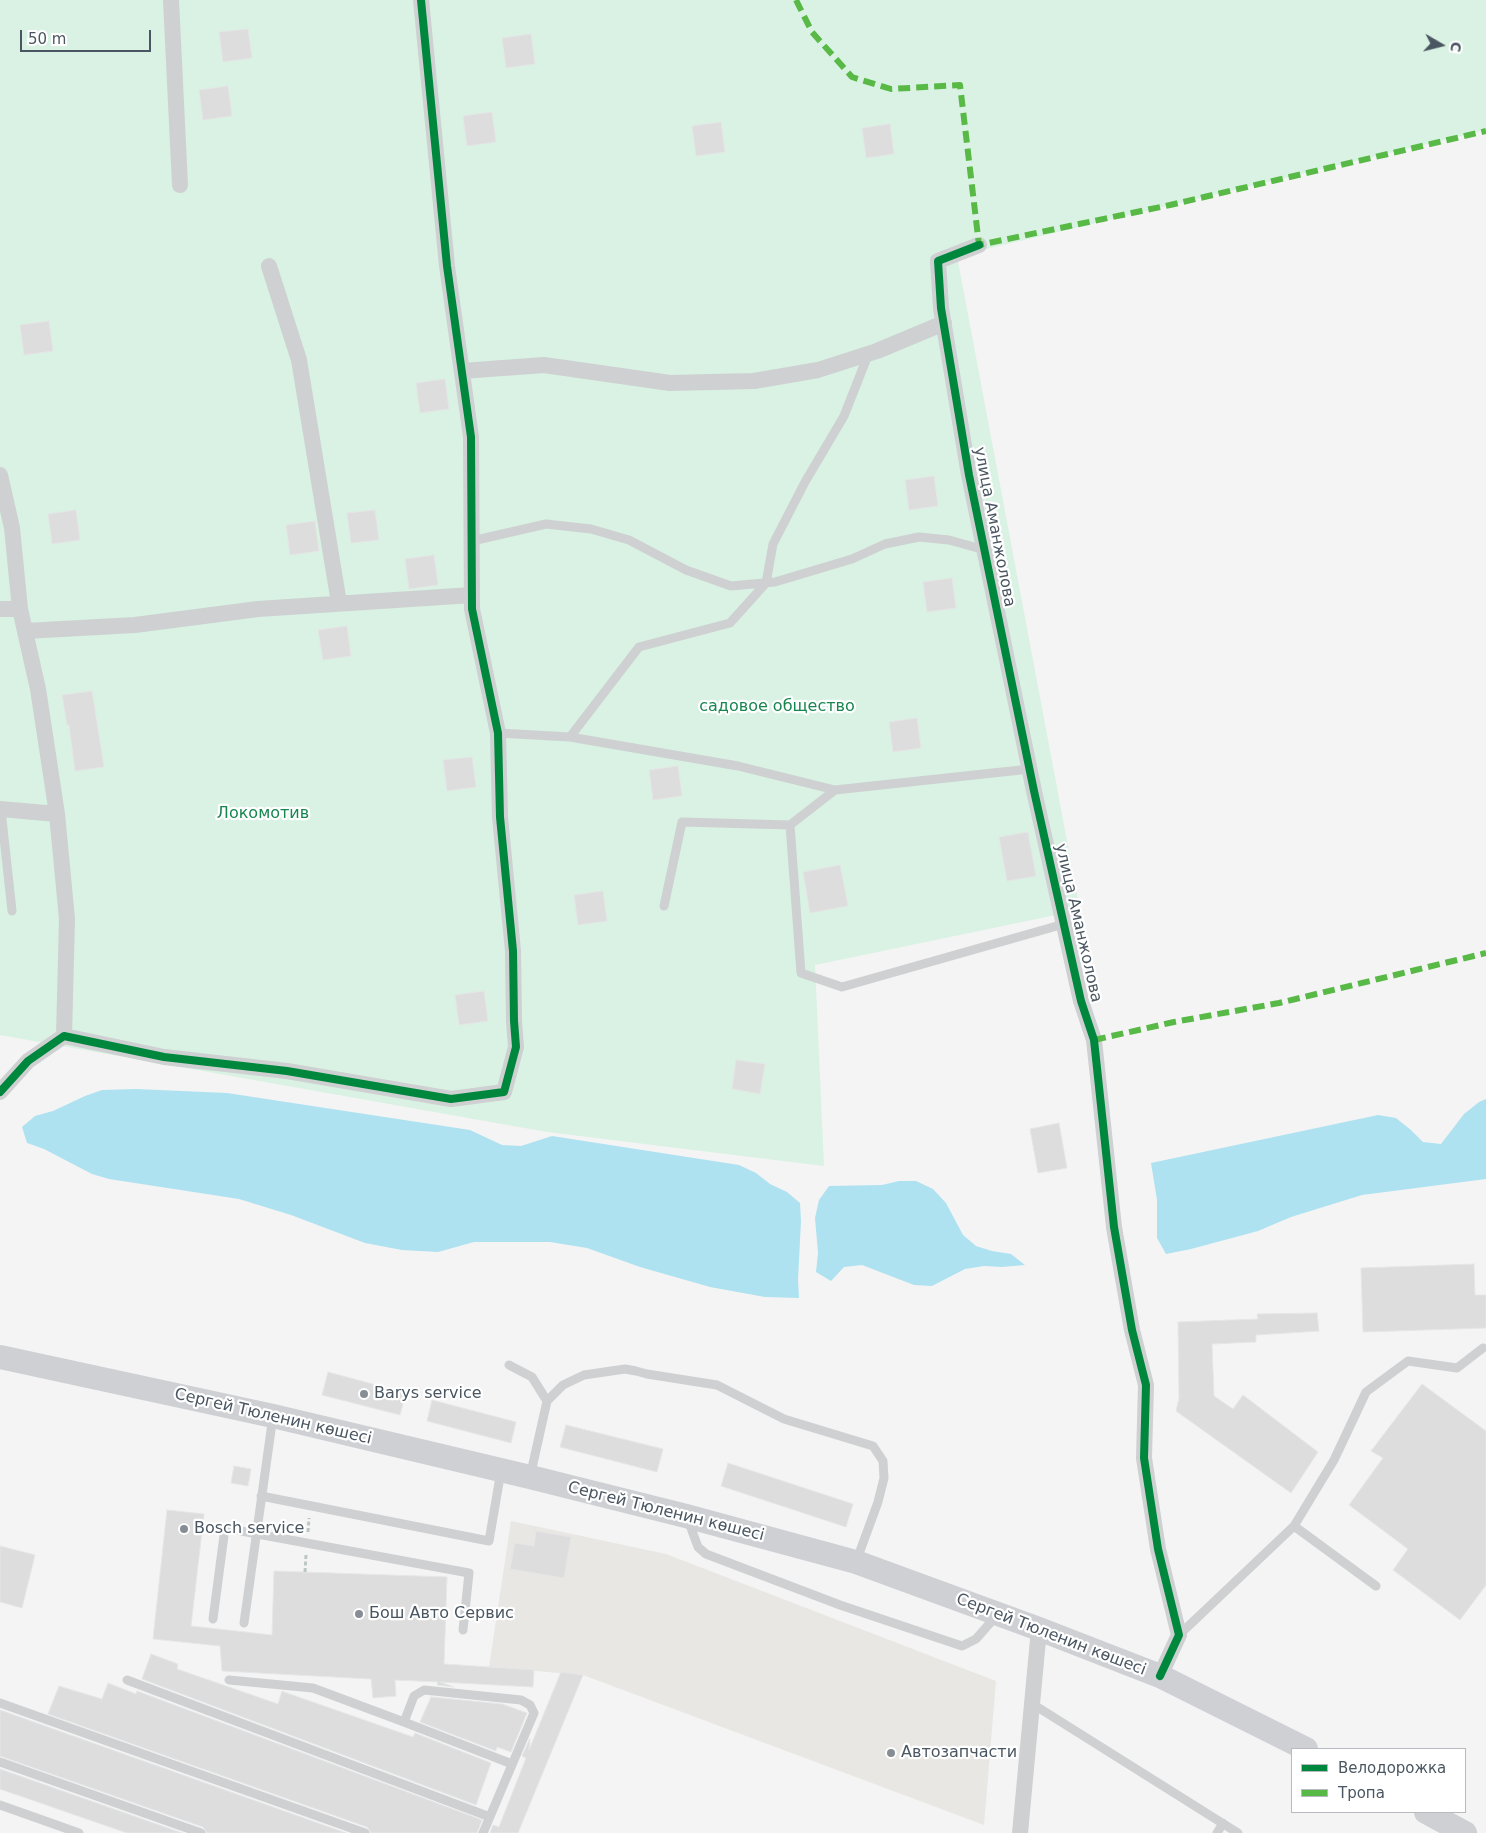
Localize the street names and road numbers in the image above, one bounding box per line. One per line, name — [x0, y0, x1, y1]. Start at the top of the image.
street label: улица Аманжолова — [969, 445, 1019, 609]
street label: улица Аманжолова — [1050, 842, 1106, 1004]
street label: Сергей Тюленин көшесі — [173, 1385, 373, 1449]
street label: Сергей Тюленин көшесі — [566, 1478, 766, 1546]
street label: Сергей Тюленин көшесі — [953, 1590, 1149, 1680]

